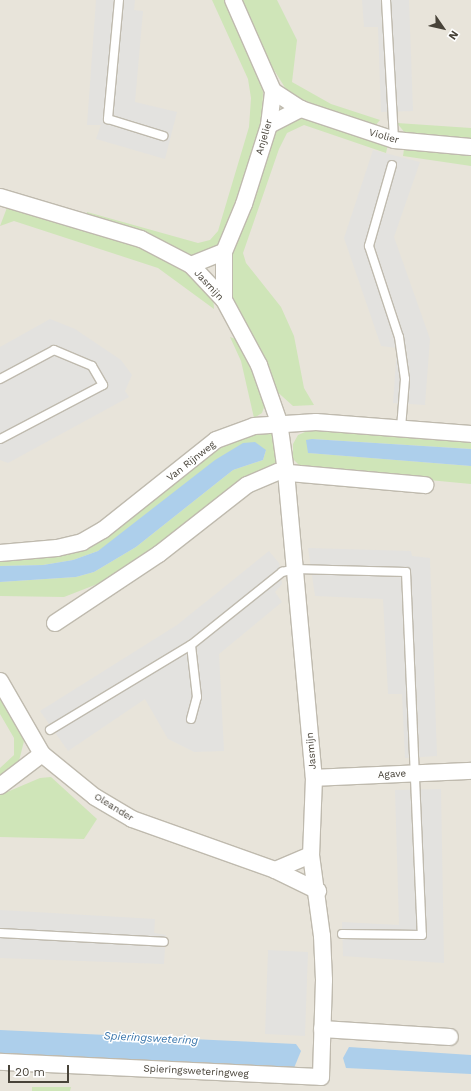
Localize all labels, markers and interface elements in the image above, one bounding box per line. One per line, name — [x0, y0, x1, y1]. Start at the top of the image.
north arrow — [423, 8, 463, 48]
text: N — [446, 28, 461, 42]
street label: Anjelier — [253, 118, 275, 156]
street label: Violier — [368, 126, 400, 146]
street label: Jasmijn — [192, 267, 226, 303]
street label: Van Rijnweg — [164, 438, 218, 484]
street label: Jasmijn — [303, 732, 319, 770]
street label: Agave — [378, 767, 406, 781]
street label: Oleander — [92, 790, 136, 824]
water label: Spieringswetering — [103, 1030, 199, 1048]
scale bar — [10, 1057, 71, 1083]
street label: Spieringsweteringweg — [143, 1062, 249, 1080]
text: 20 m — [15, 1065, 45, 1079]

